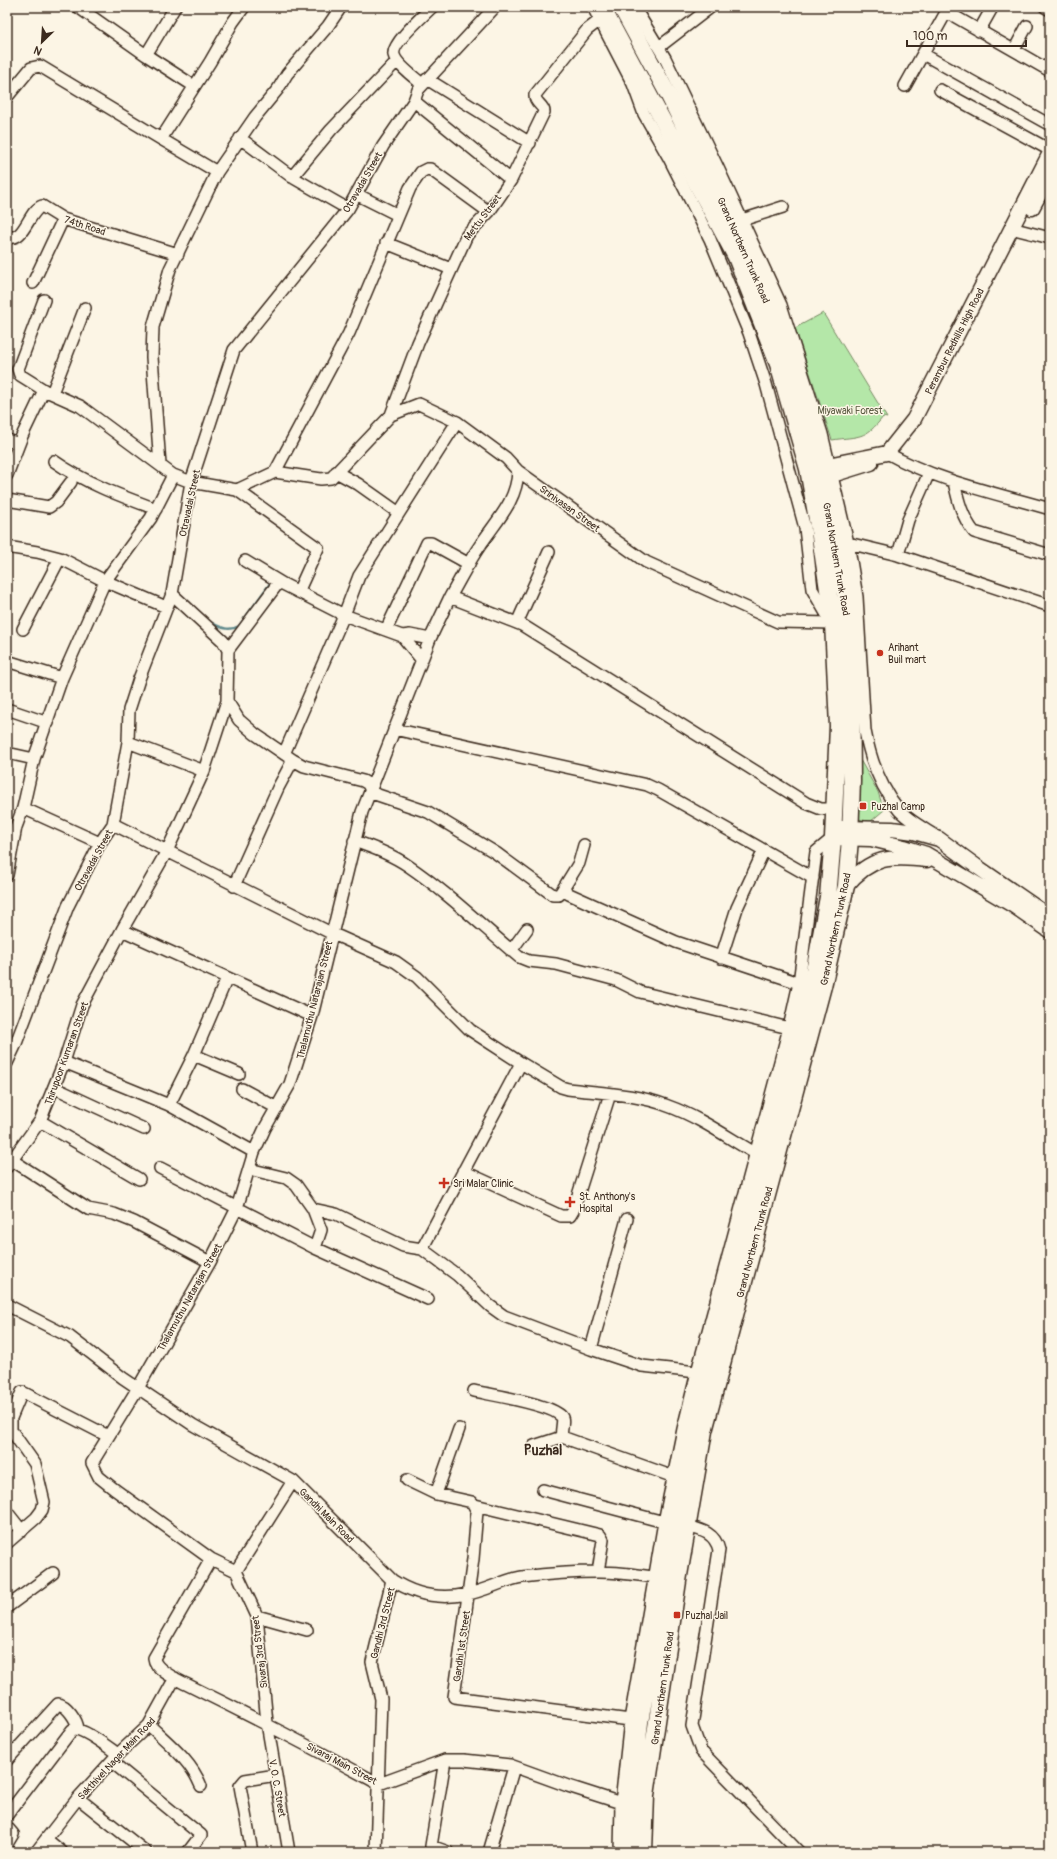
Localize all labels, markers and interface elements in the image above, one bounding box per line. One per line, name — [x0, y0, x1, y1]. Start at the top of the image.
north arrow — [22, 22, 62, 62]
scale bar — [907, 22, 1026, 48]
text: 100 m — [913, 29, 948, 44]
text: N — [31, 43, 44, 58]
street label: Otravadai Street — [341, 149, 386, 215]
street label: Mettu Street — [462, 191, 505, 243]
street label: Grand Northern Trunk Road — [714, 196, 772, 305]
street label: 74th Road — [63, 214, 107, 238]
street label: Perambur Redhills High Road — [923, 286, 987, 397]
park label: Miyawaki Forest — [817, 405, 884, 417]
street label: Otravadai Street — [177, 468, 203, 538]
street label: Srinivasan Street — [537, 483, 603, 535]
street label: Grand Northern Trunk Road — [820, 502, 852, 617]
place label: Arihant Buil mart — [888, 642, 927, 666]
marker: Arihant Buil mart — [875, 648, 885, 658]
marker: Puzhal Camp — [858, 801, 868, 811]
place label: Puzhal Camp — [871, 801, 925, 813]
street label: Otravadai Street — [72, 827, 116, 893]
street label: Grand Northern Trunk Road — [818, 872, 854, 987]
street label: Thalamuthu Natarajan Street — [294, 939, 336, 1061]
street label: Thirupoor Kumaran Street — [43, 999, 92, 1107]
marker: Sri Malar Clinic — [438, 1177, 450, 1189]
place label: Sri Malar Clinic — [453, 1178, 514, 1190]
street label: Grand Northern Trunk Road — [734, 1185, 776, 1299]
place label: St. Anthony's Hospital — [579, 1191, 636, 1215]
marker: St. Anthony's Hospital — [564, 1196, 576, 1208]
street label: Thalamuthu Natarajan Street — [155, 1241, 225, 1353]
district label: Puzhal — [524, 1442, 562, 1459]
street label: Gandhi Main Road — [296, 1486, 356, 1546]
street label: Gandhi 3rd Street — [368, 1585, 398, 1660]
street label: Gandhi 1st Street — [451, 1609, 473, 1683]
marker: Puzhal Jail — [672, 1610, 682, 1620]
place label: Puzhal Jail — [685, 1610, 728, 1622]
street label: Sivaraj 3rd Street — [249, 1614, 270, 1689]
street label: Grand Northern Trunk Road — [649, 1630, 677, 1746]
street label: Sakthivel Nagar Main Road — [75, 1715, 158, 1802]
street label: Sivaraj Main Street — [304, 1740, 380, 1788]
street label: V. O. C. Street — [266, 1758, 288, 1819]

